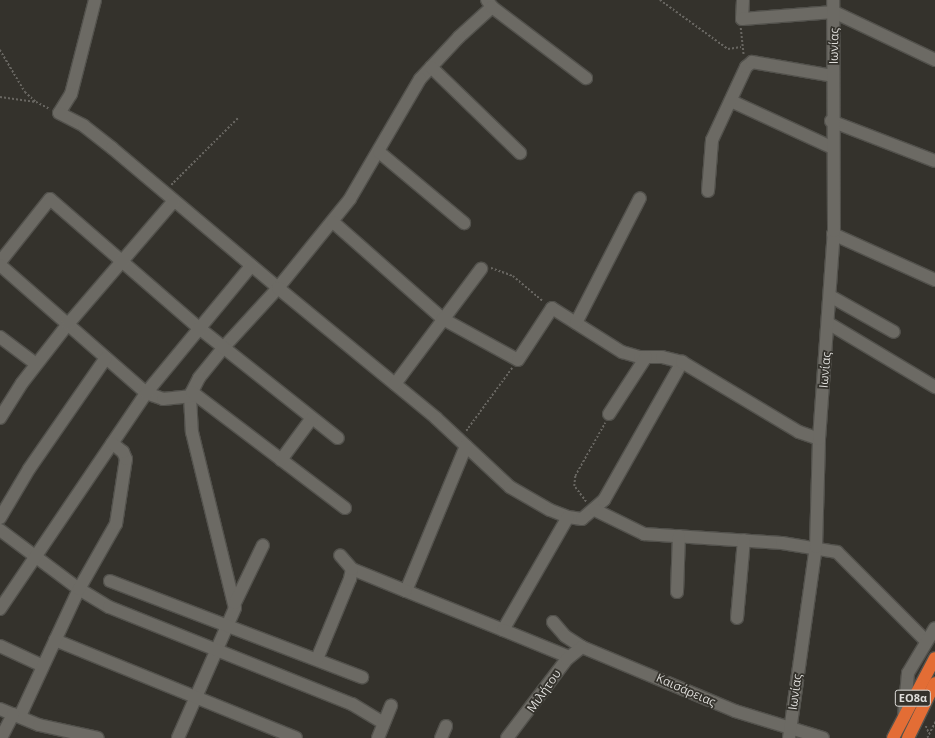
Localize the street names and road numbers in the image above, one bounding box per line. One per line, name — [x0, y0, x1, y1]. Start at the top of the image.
street label: Ιωνίας — [826, 28, 842, 64]
street label: Ιωνίας — [816, 351, 834, 389]
street label: Μιλήτου — [524, 667, 564, 715]
street label: Καισάρειας — [654, 670, 718, 710]
street label: Ιωνίας — [785, 673, 805, 711]
road number: ΕΟ8α — [894, 689, 932, 707]

